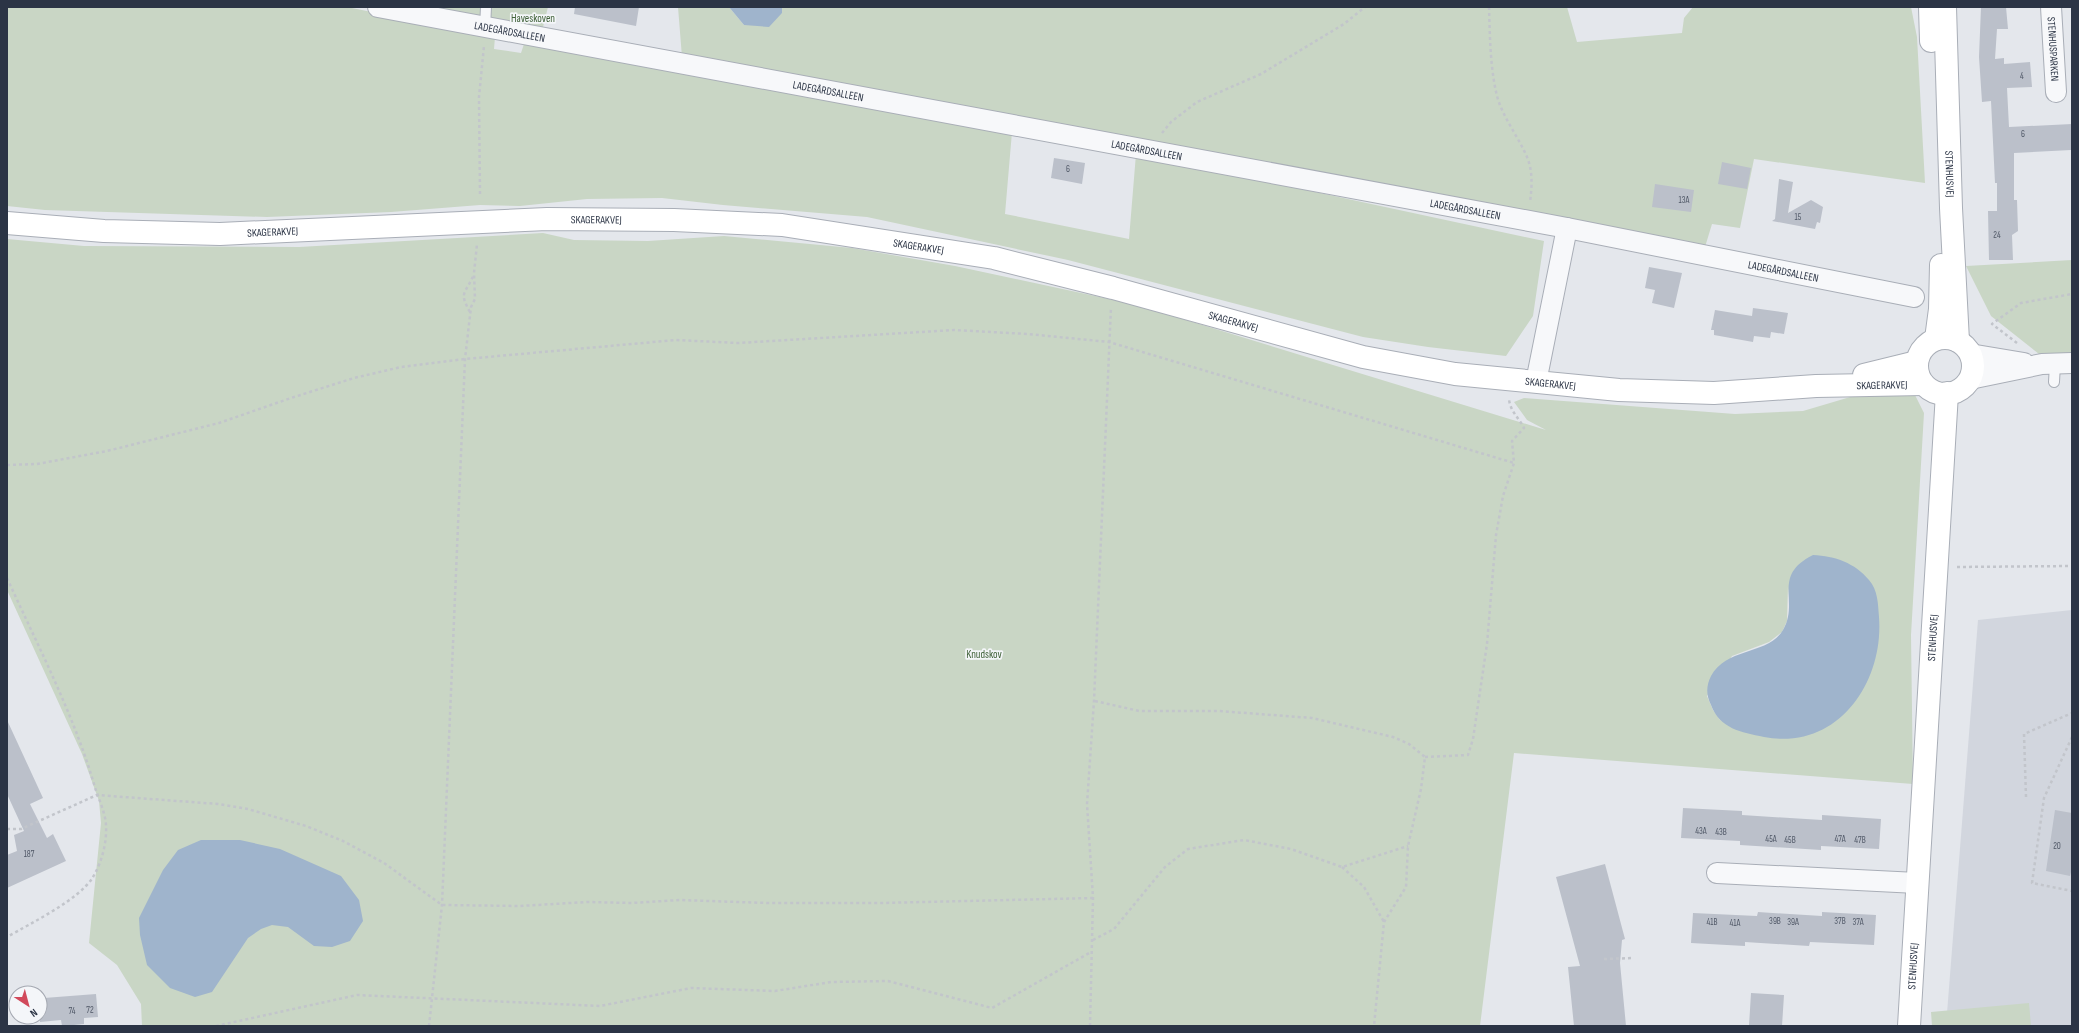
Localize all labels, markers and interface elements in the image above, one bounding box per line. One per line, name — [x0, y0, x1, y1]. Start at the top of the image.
park label: Haveskoven — [511, 12, 555, 25]
street label: STENHUSPARKEN — [2045, 16, 2061, 81]
street label: LADEGÅRDSALLEEN — [473, 19, 546, 45]
house number: 4 — [2020, 71, 2024, 82]
street label: LADEGÅRDSALLEEN — [792, 78, 865, 104]
house number: 6 — [2021, 129, 2025, 140]
street label: LADEGÅRDSALLEEN — [1110, 137, 1183, 163]
street label: STENHUSVEJ — [1942, 150, 1957, 198]
house number: 6 — [1066, 164, 1070, 175]
house number: 13A — [1679, 195, 1690, 206]
street label: LADEGÅRDSALLEEN — [1429, 197, 1502, 223]
house number: 15 — [1795, 212, 1802, 223]
street label: SKAGERAKVEJ — [571, 213, 622, 227]
street label: SKAGERAKVEJ — [247, 224, 298, 240]
house number: 24 — [1993, 230, 2001, 241]
street label: SKAGERAKVEJ — [892, 236, 945, 257]
street label: LADEGÅRDSALLEEN — [1747, 258, 1820, 285]
street label: SKAGERAKVEJ — [1207, 309, 1260, 335]
street label: SKAGERAKVEJ — [1524, 375, 1577, 393]
street label: SKAGERAKVEJ — [1856, 378, 1908, 392]
street label: STENHUSVEJ — [1925, 614, 1941, 661]
park label: Knudskov — [966, 648, 1002, 661]
house number: 43A — [1695, 826, 1707, 837]
house number: 43B — [1715, 827, 1727, 838]
house number: 45A — [1765, 834, 1777, 845]
house number: 47A — [1835, 834, 1846, 845]
house number: 45B — [1784, 835, 1796, 846]
house number: 47B — [1854, 835, 1866, 846]
house number: 20 — [2053, 841, 2061, 852]
house number: 187 — [24, 849, 35, 860]
house number: 39B — [1769, 916, 1781, 927]
house number: 37B — [1834, 916, 1846, 927]
house number: 41B — [1706, 917, 1718, 928]
house number: 39A — [1787, 917, 1799, 928]
house number: 37A — [1852, 917, 1864, 928]
house number: 41A — [1730, 918, 1741, 929]
street label: STENHUSVEJ — [1905, 942, 1921, 990]
north arrow — [8, 985, 48, 1025]
house number: 72 — [86, 1005, 94, 1016]
text: N — [27, 1006, 40, 1020]
house number: 74 — [69, 1006, 76, 1017]

